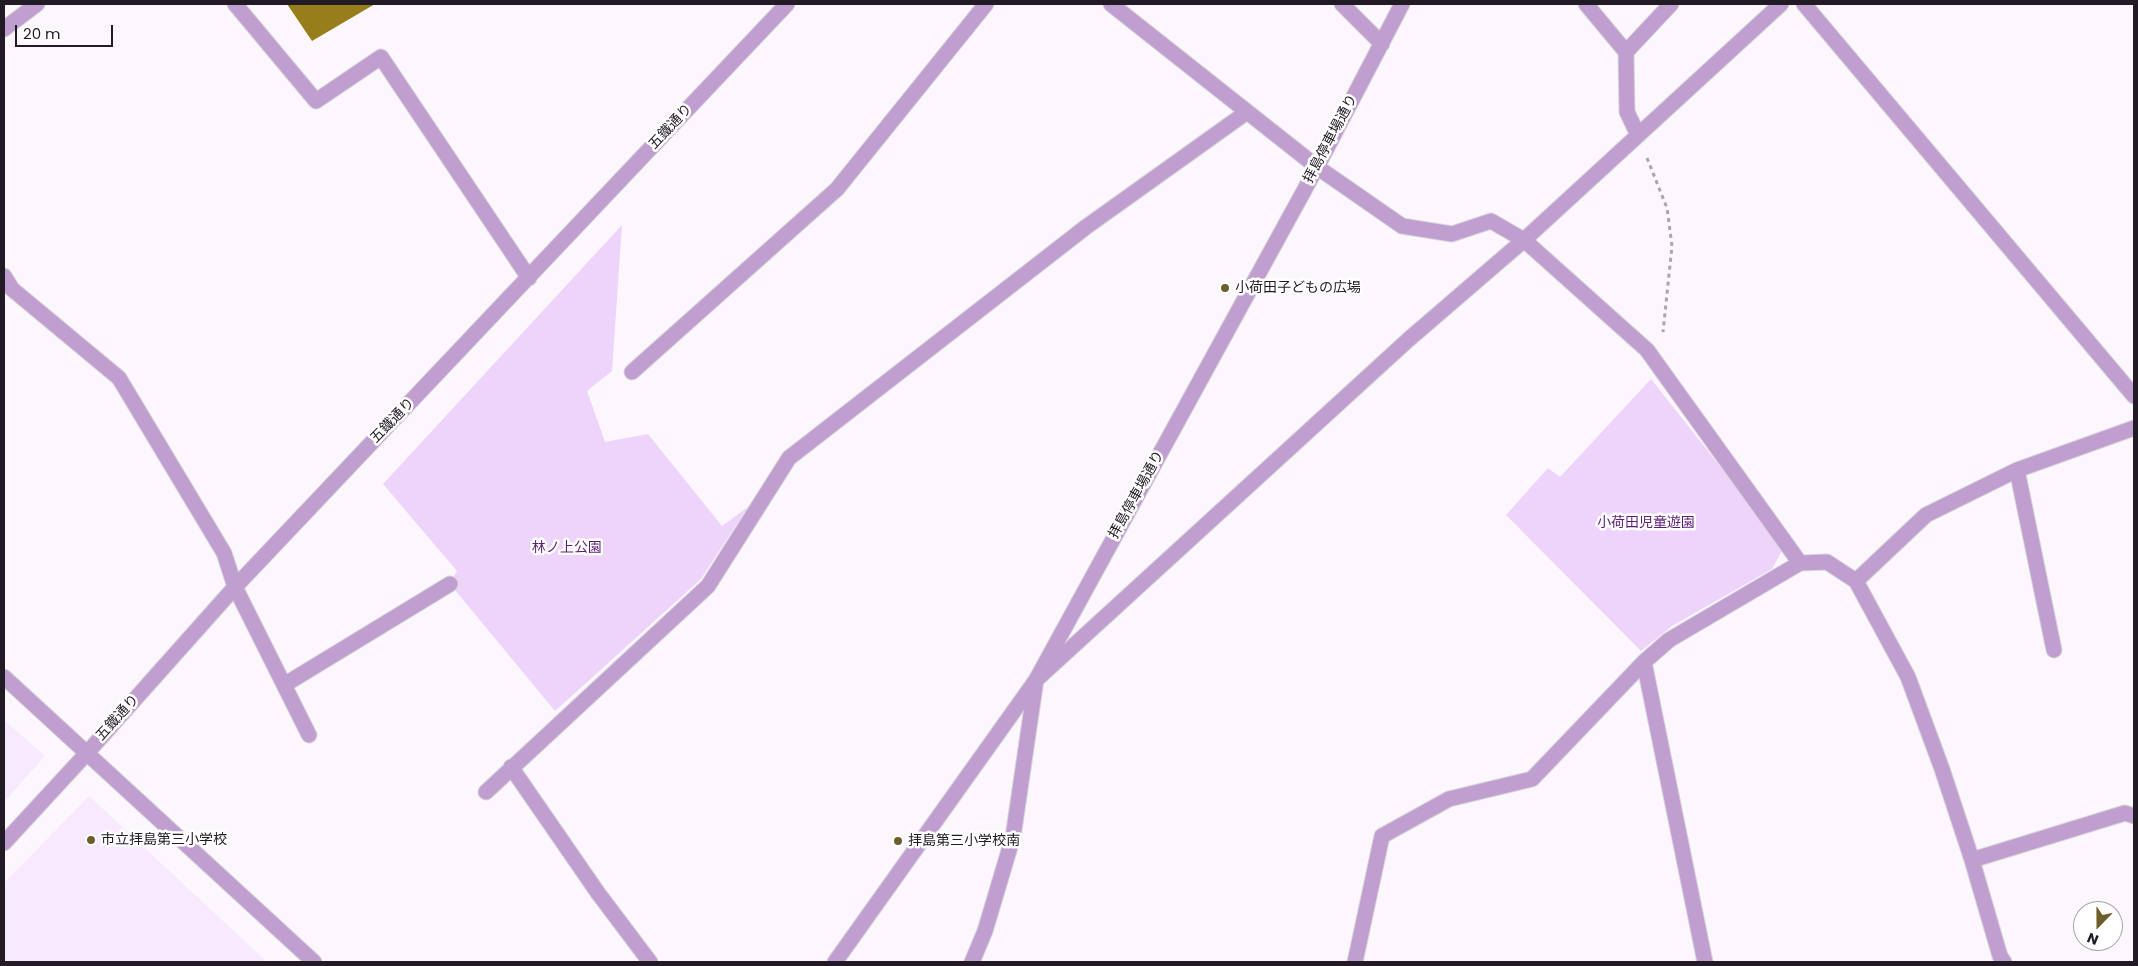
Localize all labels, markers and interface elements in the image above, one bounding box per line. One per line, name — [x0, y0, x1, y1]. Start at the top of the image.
scale bar — [18, 15, 115, 47]
text: 20 m — [23, 23, 61, 44]
street label: 拝島停車場通り — [1301, 92, 1361, 186]
street label: 五鐵通り — [646, 101, 696, 153]
place label: 小荷田子どもの広場 — [1235, 280, 1361, 296]
marker: 小荷田子どもの広場 — [1219, 282, 1231, 294]
street label: 五鐵通り — [368, 395, 418, 447]
street label: 拝島停車場通り — [1106, 448, 1168, 542]
park label: 小荷田児童遊園 — [1597, 515, 1695, 531]
park label: 林ノ上公園 — [532, 540, 602, 556]
street label: 五鐵通り — [93, 692, 143, 744]
place label: 市立拝島第三小学校 — [101, 832, 227, 848]
place label: 拝島第三小学校南 — [908, 833, 1020, 849]
marker: 市立拝島第三小学校 — [85, 834, 97, 846]
marker: 拝島第三小学校南 — [892, 835, 904, 847]
north arrow — [2073, 901, 2123, 951]
text: N — [2084, 928, 2101, 950]

